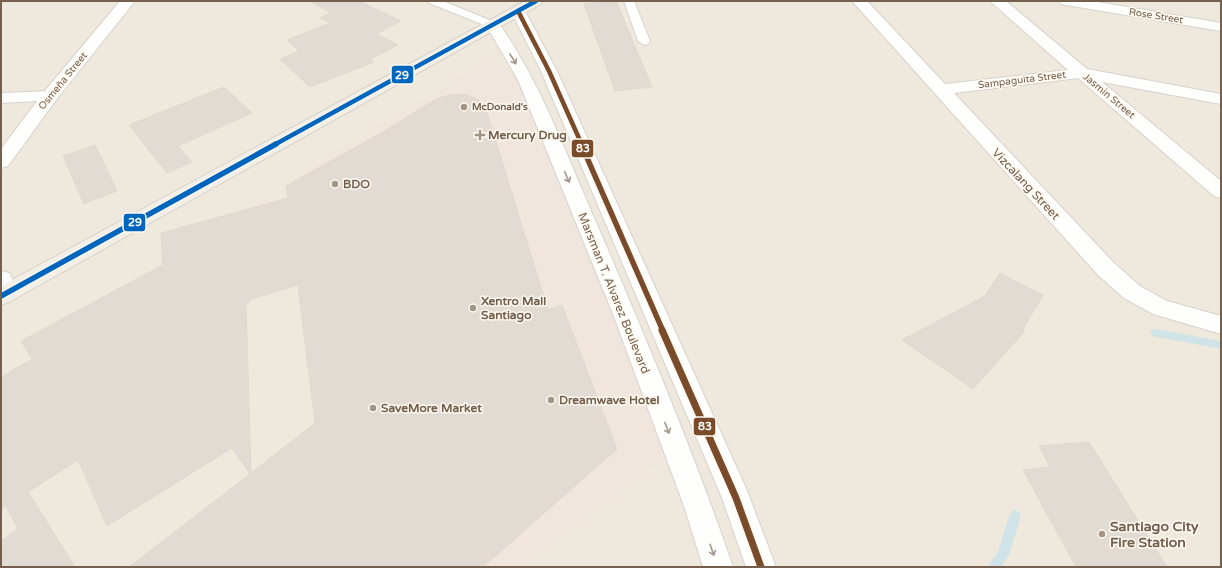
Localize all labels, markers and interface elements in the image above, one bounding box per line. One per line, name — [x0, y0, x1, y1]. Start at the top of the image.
street label: Rose Street — [1128, 6, 1184, 26]
street label: Osmeña Street — [36, 50, 90, 112]
one-way arrow — [509, 53, 517, 64]
line badge: 29 — [391, 65, 414, 84]
text: 29 — [395, 69, 409, 82]
street label: Sampaguita Street — [977, 69, 1067, 91]
street label: Jasmin Street — [1081, 71, 1138, 121]
place label: McDonald's — [472, 101, 528, 113]
marker: McDonald's — [459, 102, 469, 112]
place label: Mercury Drug — [488, 128, 567, 143]
marker: Mercury Drug — [475, 130, 485, 140]
line badge: 83 — [571, 139, 594, 158]
text: 83 — [576, 142, 590, 155]
street label: Vizcalang Street — [989, 145, 1063, 223]
one-way arrow — [563, 171, 571, 183]
place label: BDO — [343, 177, 370, 191]
marker: BDO — [330, 179, 340, 189]
street label: Marsman T. Alvarez Boulevard — [575, 210, 653, 376]
line badge: 29 — [123, 213, 146, 232]
text: 29 — [128, 216, 142, 229]
place label: Xentro Mall Santiago — [481, 294, 546, 323]
marker: Xentro Mall Santiago — [468, 303, 478, 313]
place label: Dreamwave Hotel — [559, 393, 659, 407]
marker: Dreamwave Hotel — [546, 395, 556, 405]
place label: SaveMore Market — [381, 401, 482, 415]
marker: SaveMore Market — [368, 403, 378, 413]
line badge: 83 — [693, 417, 716, 436]
text: 83 — [698, 420, 712, 433]
one-way arrow — [664, 421, 672, 433]
place label: Santiago City Fire Station — [1110, 518, 1199, 551]
marker: Santiago City Fire Station — [1097, 529, 1107, 539]
one-way arrow — [709, 543, 717, 555]

